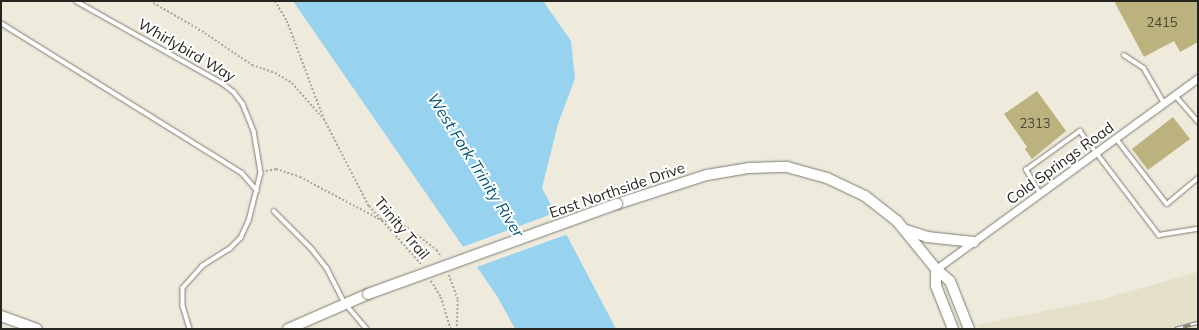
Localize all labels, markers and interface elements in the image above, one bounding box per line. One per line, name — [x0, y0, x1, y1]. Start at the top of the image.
house number: 2415 — [1146, 14, 1178, 30]
street label: Whirlybird Way — [135, 15, 239, 85]
water label: West Fork Trinity River — [424, 89, 528, 241]
house number: 2313 — [1019, 115, 1051, 131]
street label: Cold Springs Road — [1003, 118, 1117, 208]
street label: East Northside Drive — [547, 158, 687, 222]
street label: Trinity Trail — [371, 193, 433, 263]

